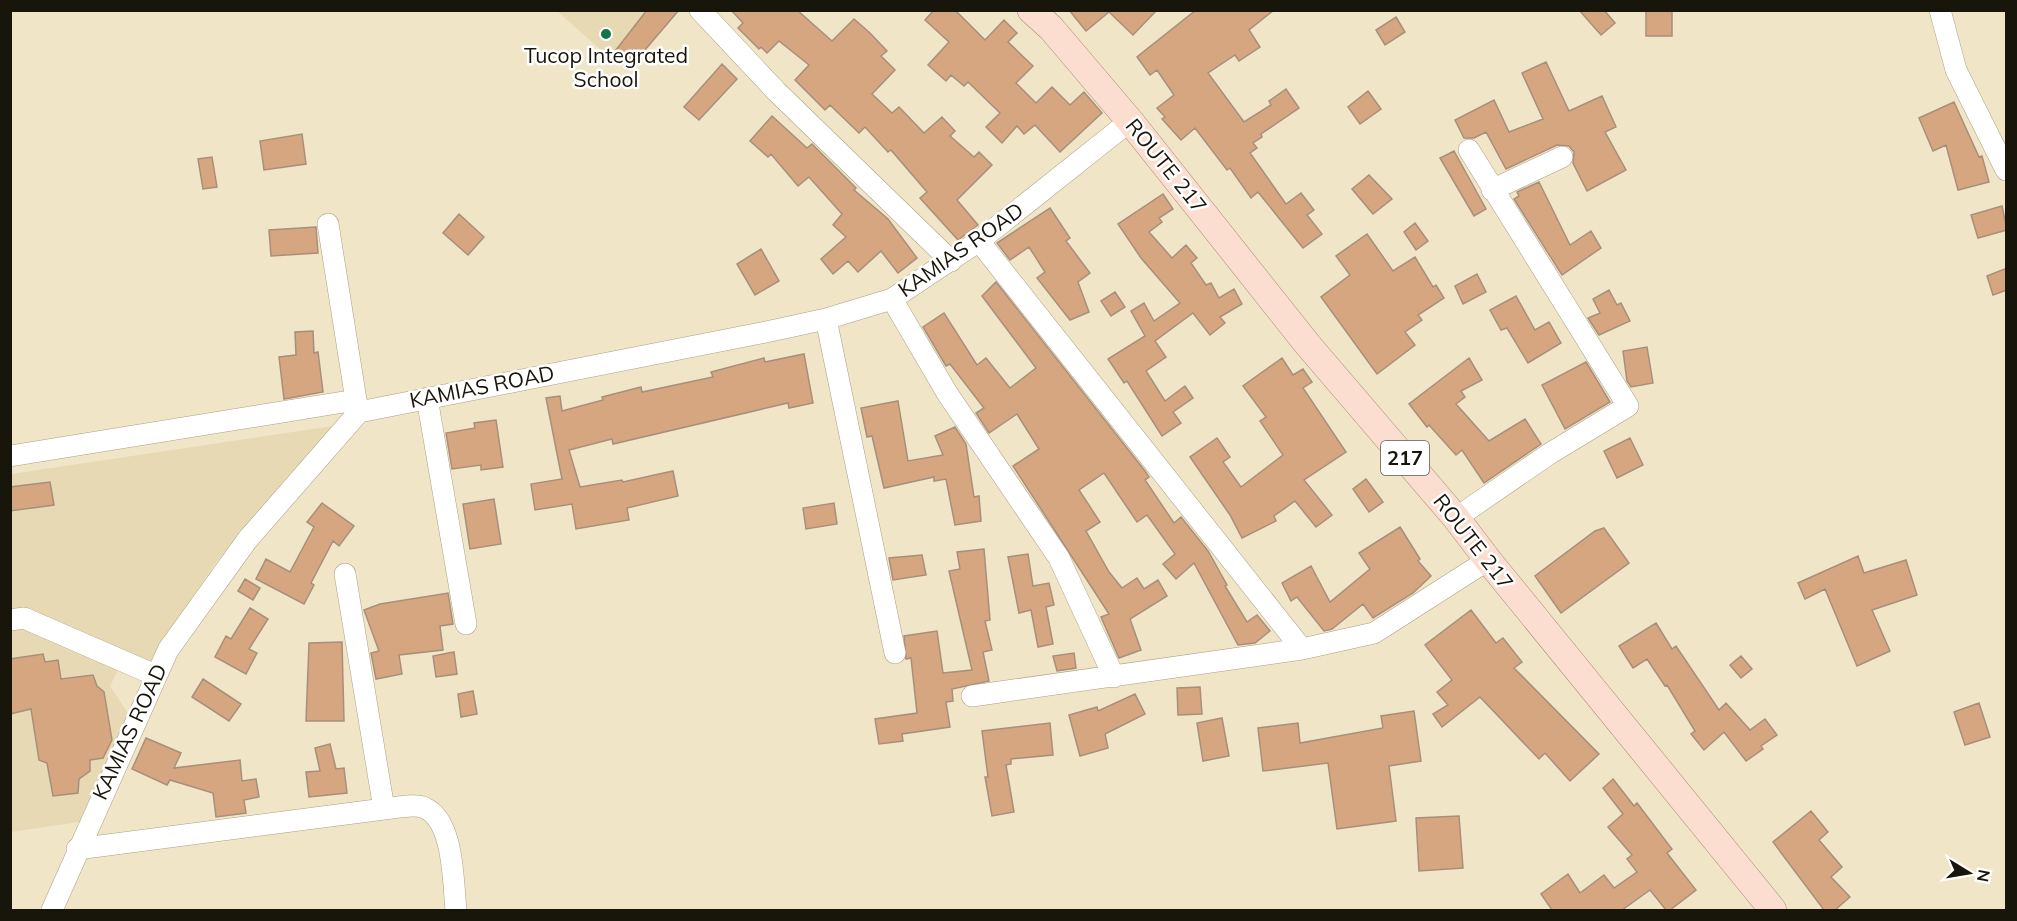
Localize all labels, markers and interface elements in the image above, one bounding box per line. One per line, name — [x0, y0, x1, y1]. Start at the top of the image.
marker: Tucop Integrated School — [599, 27, 613, 41]
place label: Tucop Integrated School — [524, 42, 688, 92]
street label: ROUTE 217 — [1121, 113, 1213, 218]
street label: KAMIAS ROAD — [893, 196, 1028, 302]
street label: KAMIAS ROAD — [407, 359, 556, 413]
road number: 217 — [1381, 441, 1429, 475]
street label: ROUTE 217 — [1428, 488, 1519, 594]
street label: KAMIAS ROAD — [86, 659, 172, 804]
north arrow — [1939, 843, 1999, 903]
text: N — [1973, 868, 1995, 884]

